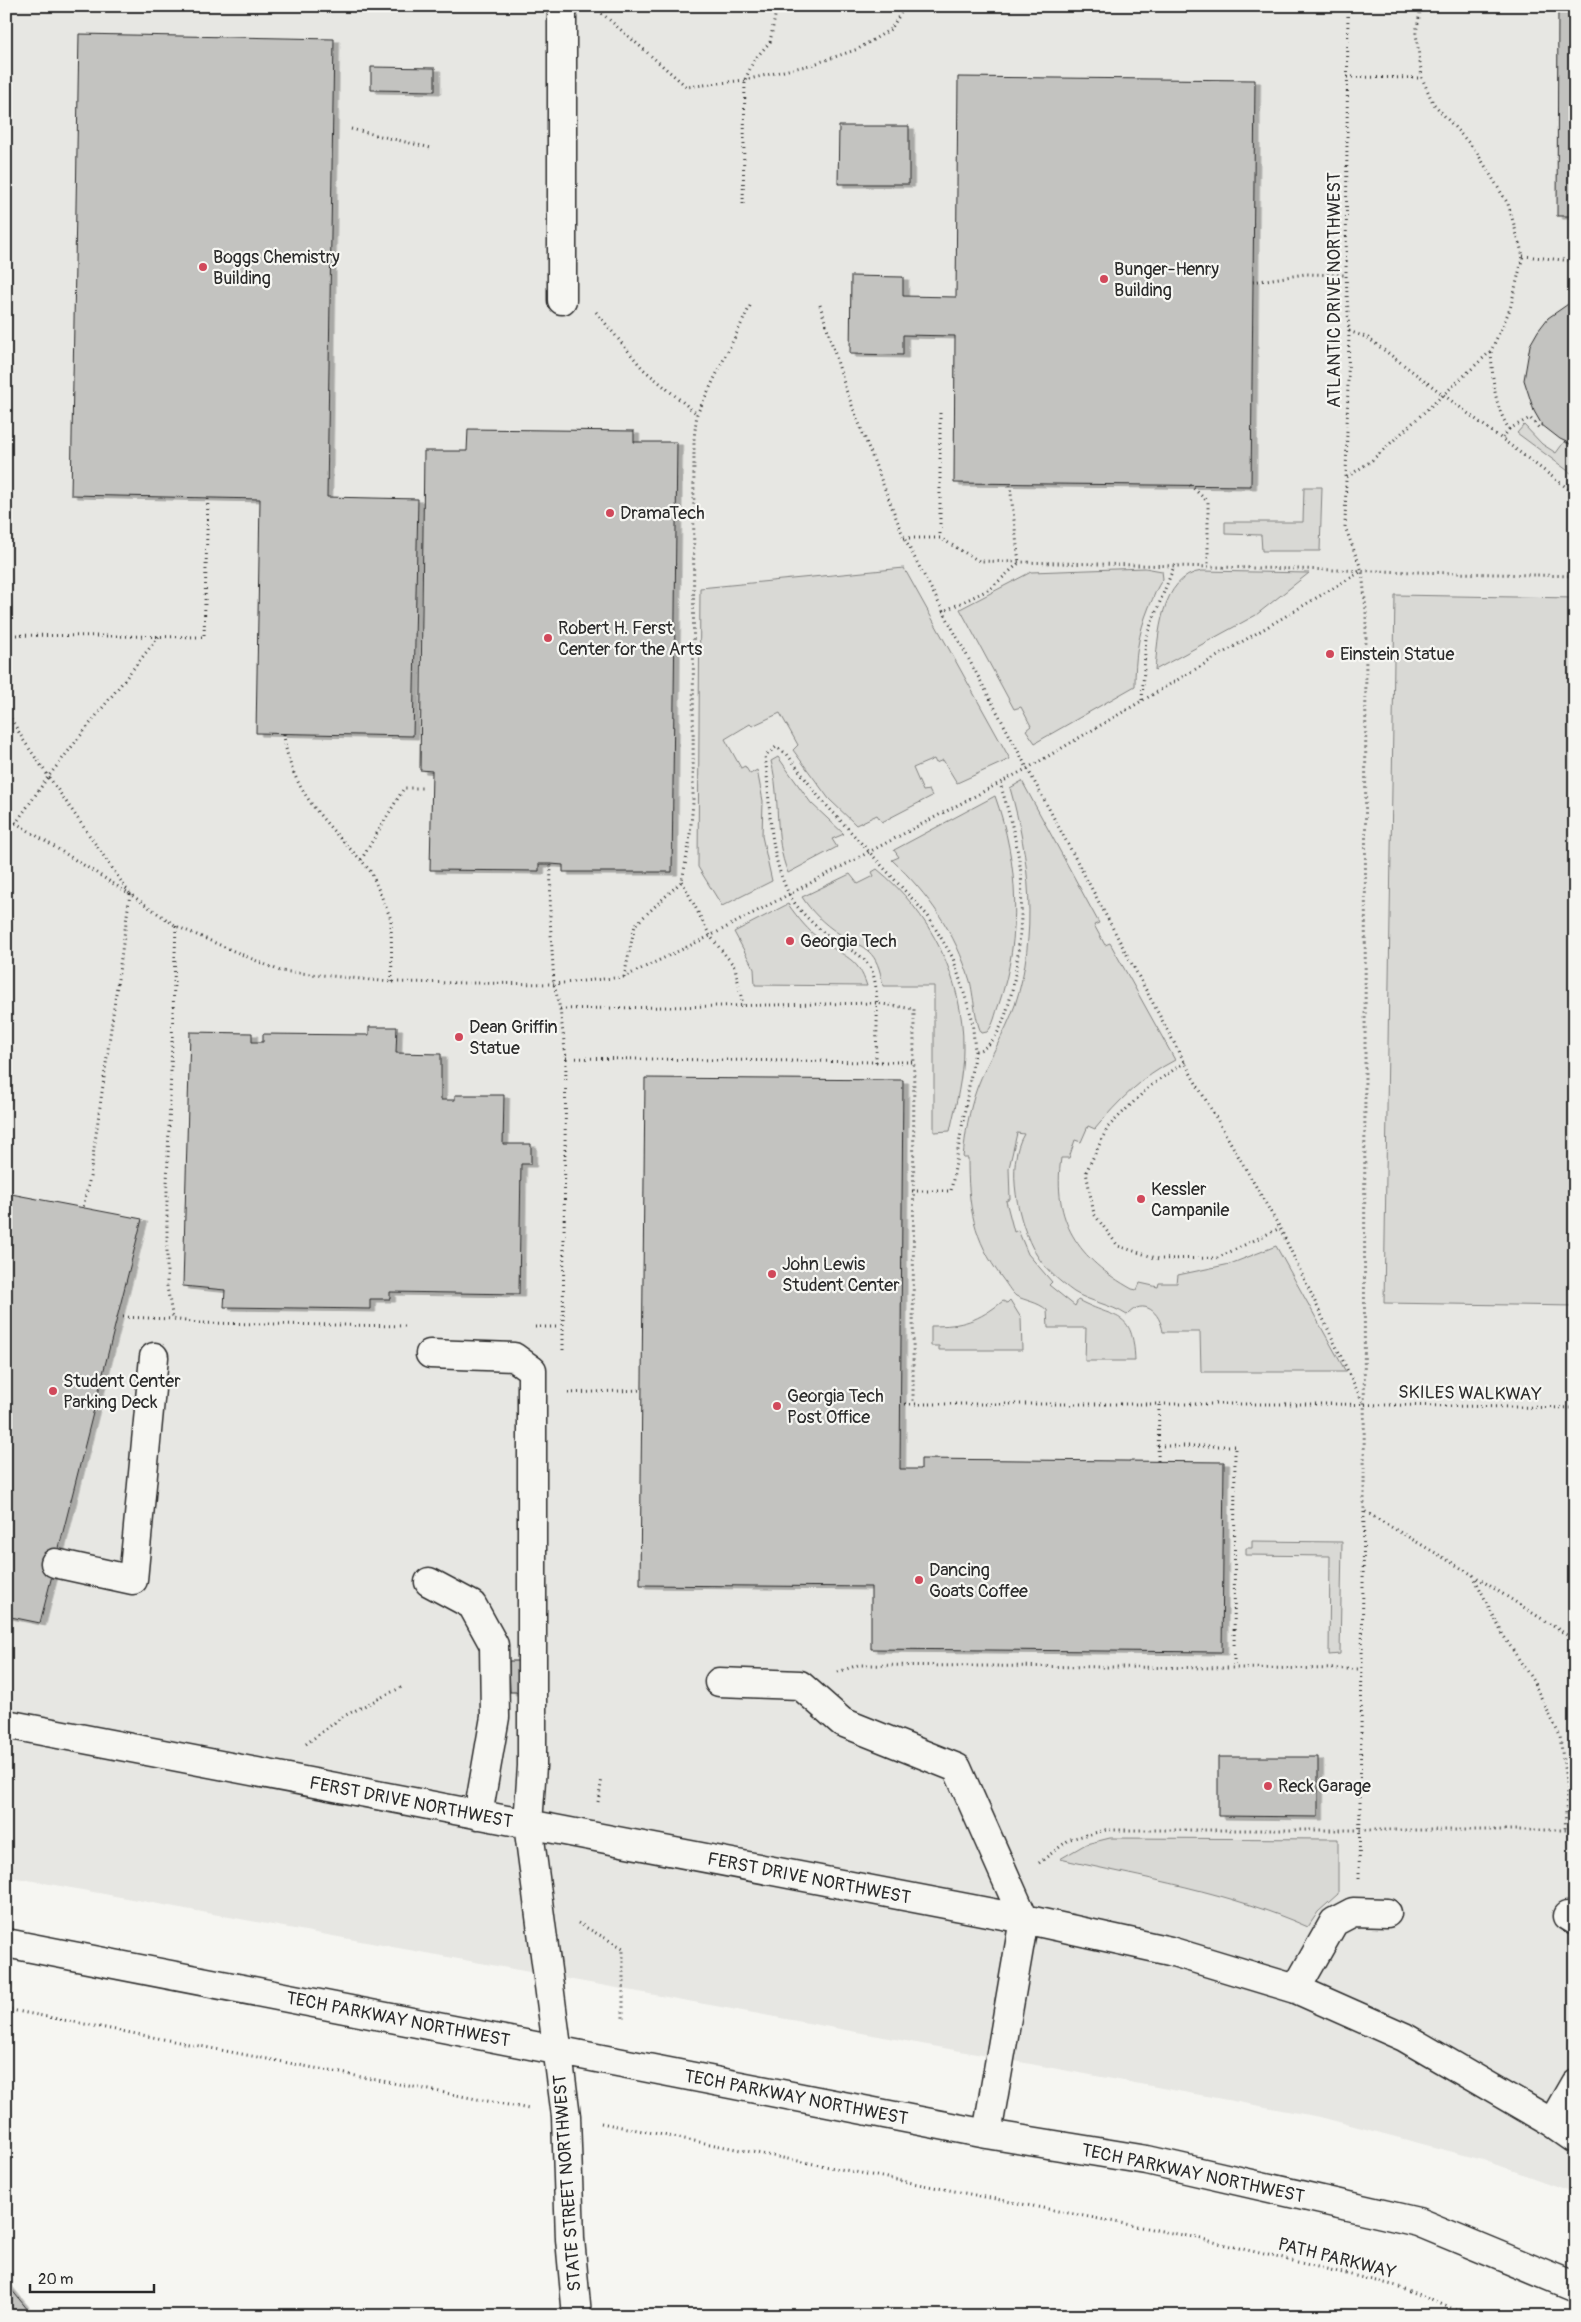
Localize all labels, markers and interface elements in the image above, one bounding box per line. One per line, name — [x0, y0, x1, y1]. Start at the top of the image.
street label: ATLANTIC DRIVE NORTHWEST — [1323, 172, 1346, 408]
place label: Boggs Chemistry Building — [213, 246, 340, 290]
place label: Bunger-Henry Building — [1114, 258, 1219, 302]
marker: Boggs Chemistry Building — [197, 261, 209, 273]
marker: Bunger-Henry Building — [1098, 273, 1110, 285]
place label: DramaTech — [620, 502, 705, 525]
marker: DramaTech — [604, 507, 616, 519]
place label: Robert H. Ferst Center for the Arts — [558, 617, 702, 661]
marker: Robert H. Ferst Center for the Arts — [542, 632, 554, 644]
place label: Einstein Statue — [1340, 643, 1454, 666]
marker: Einstein Statue — [1324, 648, 1336, 660]
place label: Georgia Tech — [800, 930, 897, 953]
marker: Georgia Tech — [784, 935, 796, 947]
place label: Dean Griffin Statue — [469, 1016, 558, 1060]
marker: Dean Griffin Statue — [453, 1031, 465, 1043]
place label: Kessler Campanile — [1151, 1178, 1229, 1222]
marker: Kessler Campanile — [1135, 1193, 1147, 1205]
place label: John Lewis Student Center — [782, 1253, 900, 1297]
marker: John Lewis Student Center — [766, 1268, 778, 1280]
place label: Student Center Parking Deck — [63, 1370, 181, 1414]
street label: SKILES WALKWAY — [1398, 1381, 1543, 1406]
marker: Student Center Parking Deck — [47, 1385, 59, 1397]
place label: Georgia Tech Post Office — [787, 1385, 884, 1429]
marker: Georgia Tech Post Office — [771, 1400, 783, 1412]
place label: Dancing Goats Coffee — [929, 1559, 1028, 1603]
marker: Dancing Goats Coffee — [913, 1574, 925, 1586]
street label: FERST DRIVE NORTHWEST — [307, 1772, 514, 1833]
place label: Reck Garage — [1278, 1775, 1371, 1798]
marker: Reck Garage — [1262, 1780, 1274, 1792]
street label: FERST DRIVE NORTHWEST — [705, 1848, 912, 1909]
street label: TECH PARKWAY NORTHWEST — [284, 1986, 512, 2052]
street label: TECH PARKWAY NORTHWEST — [682, 2064, 910, 2130]
street label: STATE STREET NORTHWEST — [548, 2074, 587, 2292]
street label: TECH PARKWAY NORTHWEST — [1079, 2139, 1307, 2208]
street label: PATH PARKWAY — [1275, 2233, 1399, 2284]
scale bar — [30, 2262, 154, 2294]
text: 20 m — [38, 2270, 73, 2289]

